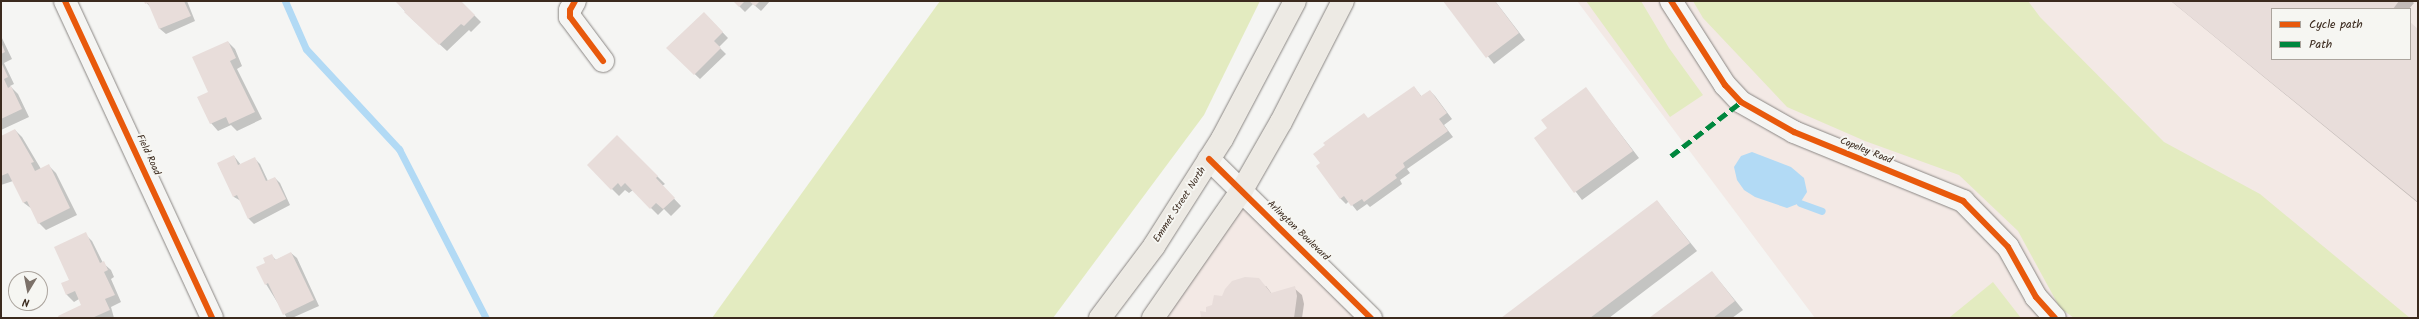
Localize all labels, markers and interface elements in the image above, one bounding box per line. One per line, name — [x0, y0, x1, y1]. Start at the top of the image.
legend — [2271, 8, 2411, 60]
text: Cycle path — [2309, 15, 2363, 34]
text: Path — [2309, 35, 2332, 54]
street label: Field Road — [133, 133, 163, 177]
street label: Copeley Road — [1838, 135, 1894, 167]
street label: Emmet Street North — [1151, 165, 1209, 245]
street label: Arlington Boulevard — [1264, 198, 1332, 264]
north arrow — [8, 271, 48, 311]
text: N — [21, 292, 31, 311]

